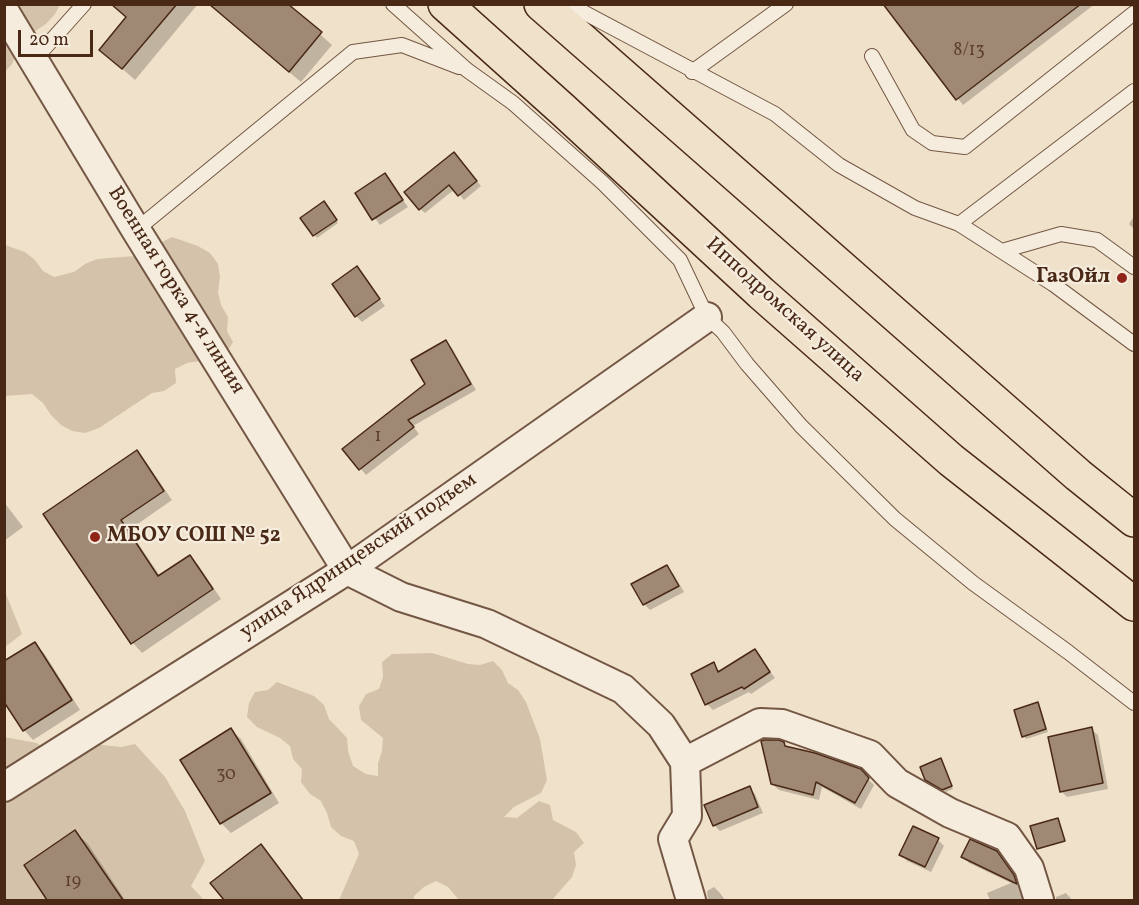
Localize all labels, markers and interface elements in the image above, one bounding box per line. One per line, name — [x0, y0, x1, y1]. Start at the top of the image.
scale bar — [21, 18, 96, 56]
text: 20 m — [29, 28, 69, 53]
house number: 8/13 — [953, 41, 985, 63]
street label: Военная горка 4-я линия — [101, 183, 249, 399]
street label: Ипподромская улица — [699, 233, 869, 389]
place label: ГазОйл — [1036, 265, 1110, 291]
marker: ГазОйл — [1115, 271, 1129, 285]
house number: 1 — [375, 427, 381, 449]
street label: улица Ядринцевский подъем — [236, 468, 482, 646]
place label: МБОУ СОШ № 52 — [107, 524, 281, 550]
marker: МБОУ СОШ № 52 — [88, 530, 102, 544]
house number: 30 — [216, 765, 236, 787]
house number: 19 — [65, 872, 81, 894]

